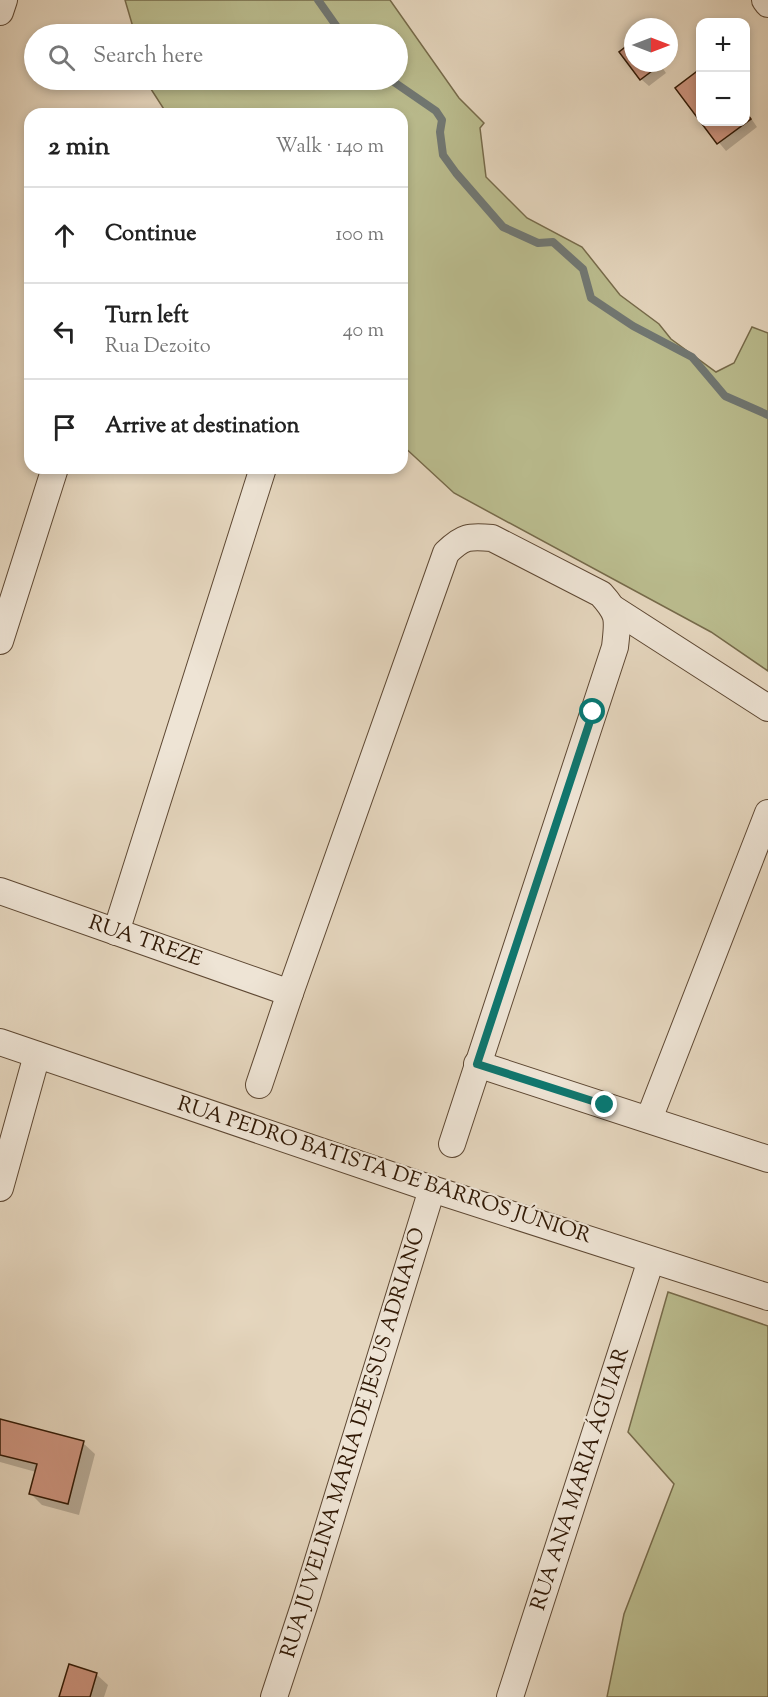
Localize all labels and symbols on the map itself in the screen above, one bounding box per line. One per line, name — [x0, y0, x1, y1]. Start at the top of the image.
north arrow — [624, 18, 678, 72]
route start — [579, 698, 605, 724]
street label: RUA TREZE — [84, 909, 206, 976]
street label: RUA PEDRO BATISTA DE BARROS JÚNIOR — [173, 1090, 595, 1252]
route end — [591, 1091, 617, 1117]
street label: RUA JUVELINA MARIA DE JESUS ADRIANO — [274, 1224, 434, 1662]
street label: RUA ANA MARIA ÁGUIAR — [524, 1343, 638, 1615]

